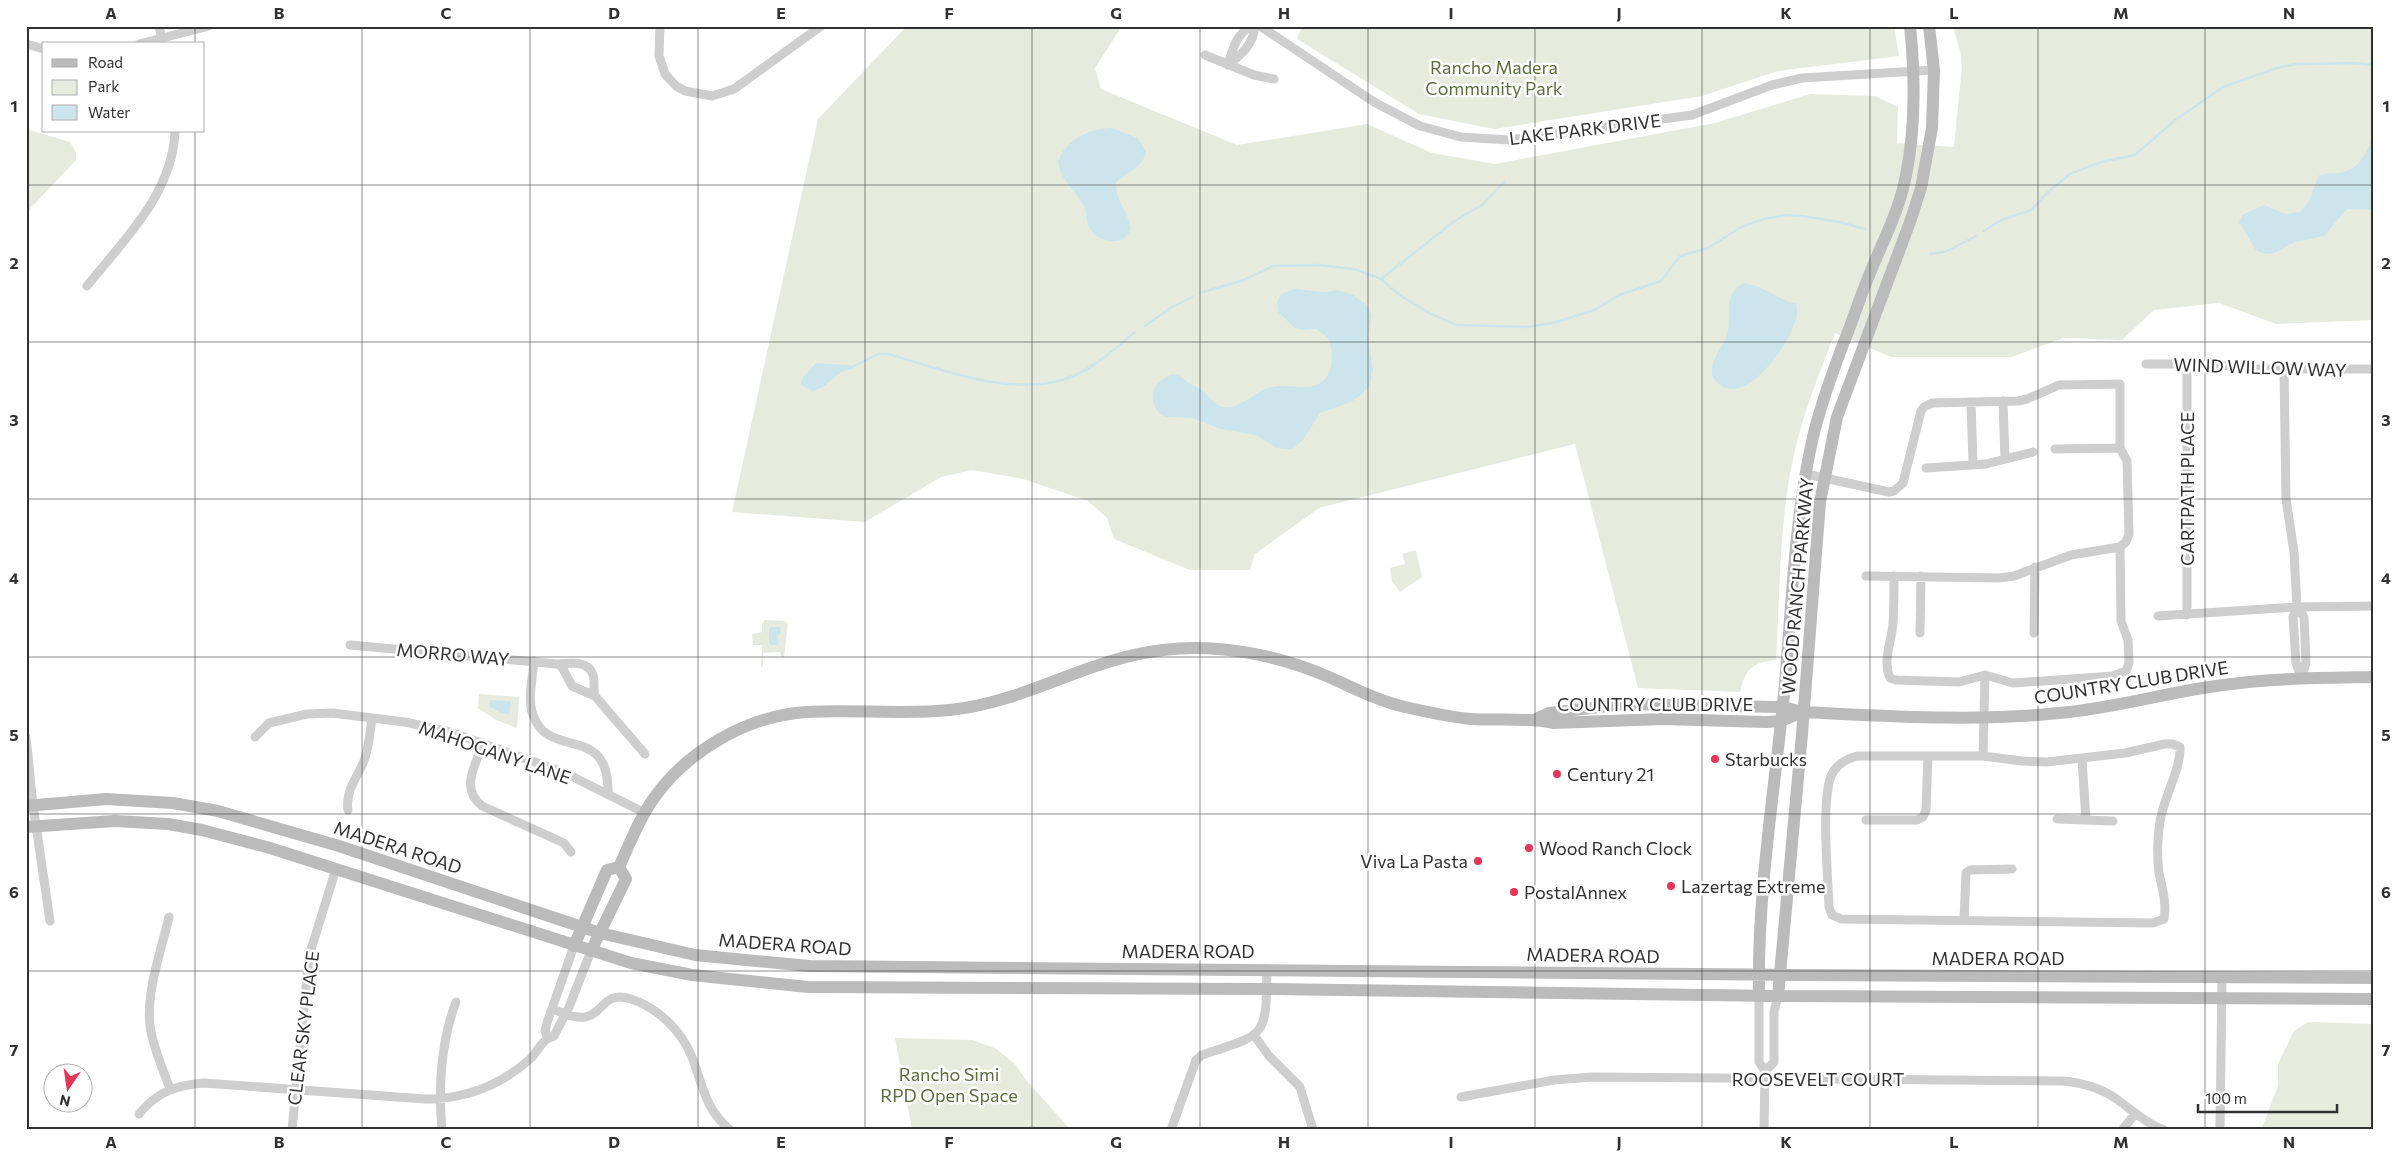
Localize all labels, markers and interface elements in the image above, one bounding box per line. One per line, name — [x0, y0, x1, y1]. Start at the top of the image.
text: A — [105, 3, 117, 22]
text: B — [274, 3, 285, 22]
text: C — [441, 3, 452, 22]
text: D — [608, 3, 620, 22]
text: E — [776, 3, 786, 22]
text: F — [944, 3, 954, 22]
text: G — [1110, 3, 1122, 22]
text: H — [1278, 3, 1290, 22]
text: I — [1448, 3, 1454, 22]
text: J — [1616, 3, 1622, 22]
text: K — [1780, 3, 1792, 22]
text: L — [1949, 3, 1959, 22]
text: M — [2113, 3, 2129, 22]
text: N — [2283, 3, 2295, 22]
legend — [42, 42, 205, 132]
text: Road — [88, 53, 123, 71]
park label: Rancho Madera Community Park — [1425, 56, 1563, 99]
text: Park — [88, 77, 119, 95]
text: 1 — [10, 96, 18, 115]
text: 1 — [2382, 96, 2390, 115]
text: Water — [88, 103, 130, 121]
street label: LAKE PARK DRIVE — [1508, 109, 1662, 149]
text: 2 — [9, 253, 19, 272]
text: 2 — [2381, 253, 2391, 272]
street label: WIND WILLOW WAY — [2173, 353, 2347, 381]
text: 3 — [9, 410, 19, 429]
text: 3 — [2381, 410, 2391, 429]
street label: CARTPATH PLACE — [2176, 412, 2198, 566]
street label: WOOD RANCH PARKWAY — [1777, 476, 1817, 696]
text: 4 — [9, 568, 19, 587]
text: 4 — [2381, 568, 2391, 587]
street label: MORRO WAY — [396, 638, 511, 670]
street label: COUNTRY CLUB DRIVE — [2032, 656, 2230, 708]
street label: COUNTRY CLUB DRIVE — [1557, 693, 1753, 715]
street label: MAHOGANY LANE — [416, 716, 574, 788]
text: 5 — [9, 725, 19, 744]
text: 5 — [2381, 725, 2391, 744]
place label: Starbucks — [1725, 748, 1807, 770]
marker: Starbucks — [1709, 753, 1721, 765]
place label: Century 21 — [1567, 763, 1654, 785]
marker: Century 21 — [1551, 768, 1563, 780]
street label: MADERA ROAD — [331, 816, 465, 878]
place label: Wood Ranch Clock — [1539, 837, 1692, 859]
marker: Wood Ranch Clock — [1523, 842, 1535, 854]
place label: Viva La Pasta — [1360, 850, 1468, 872]
marker: Viva La Pasta — [1472, 855, 1484, 867]
place label: Lazertag Extreme — [1681, 875, 1826, 897]
marker: Lazertag Extreme — [1665, 880, 1677, 892]
place label: PostalAnnex — [1524, 881, 1628, 903]
text: 6 — [9, 882, 19, 901]
text: 6 — [2381, 882, 2391, 901]
marker: PostalAnnex — [1508, 886, 1520, 898]
street label: MADERA ROAD — [718, 928, 852, 960]
street label: MADERA ROAD — [1121, 940, 1255, 962]
street label: MADERA ROAD — [1526, 943, 1660, 967]
street label: MADERA ROAD — [1931, 947, 2065, 969]
street label: CLEAR SKY PLACE — [283, 949, 323, 1107]
text: 7 — [10, 1040, 19, 1059]
text: 7 — [2382, 1040, 2391, 1059]
park label: Rancho Simi RPD Open Space — [880, 1063, 1018, 1106]
north arrow — [42, 1064, 92, 1114]
street label: ROOSEVELT COURT — [1732, 1068, 1904, 1090]
scale bar — [2198, 1081, 2336, 1113]
text: 100 m — [2205, 1089, 2247, 1107]
text: N — [58, 1092, 72, 1111]
text: A — [105, 1132, 117, 1151]
text: B — [274, 1132, 285, 1151]
text: C — [441, 1132, 452, 1151]
text: D — [608, 1132, 620, 1151]
text: E — [776, 1132, 786, 1151]
text: F — [944, 1132, 954, 1151]
text: G — [1110, 1132, 1122, 1151]
text: H — [1278, 1132, 1290, 1151]
text: I — [1448, 1132, 1454, 1151]
text: J — [1616, 1132, 1622, 1151]
text: K — [1780, 1132, 1792, 1151]
text: L — [1949, 1132, 1959, 1151]
text: M — [2113, 1132, 2129, 1151]
text: N — [2283, 1132, 2295, 1151]

